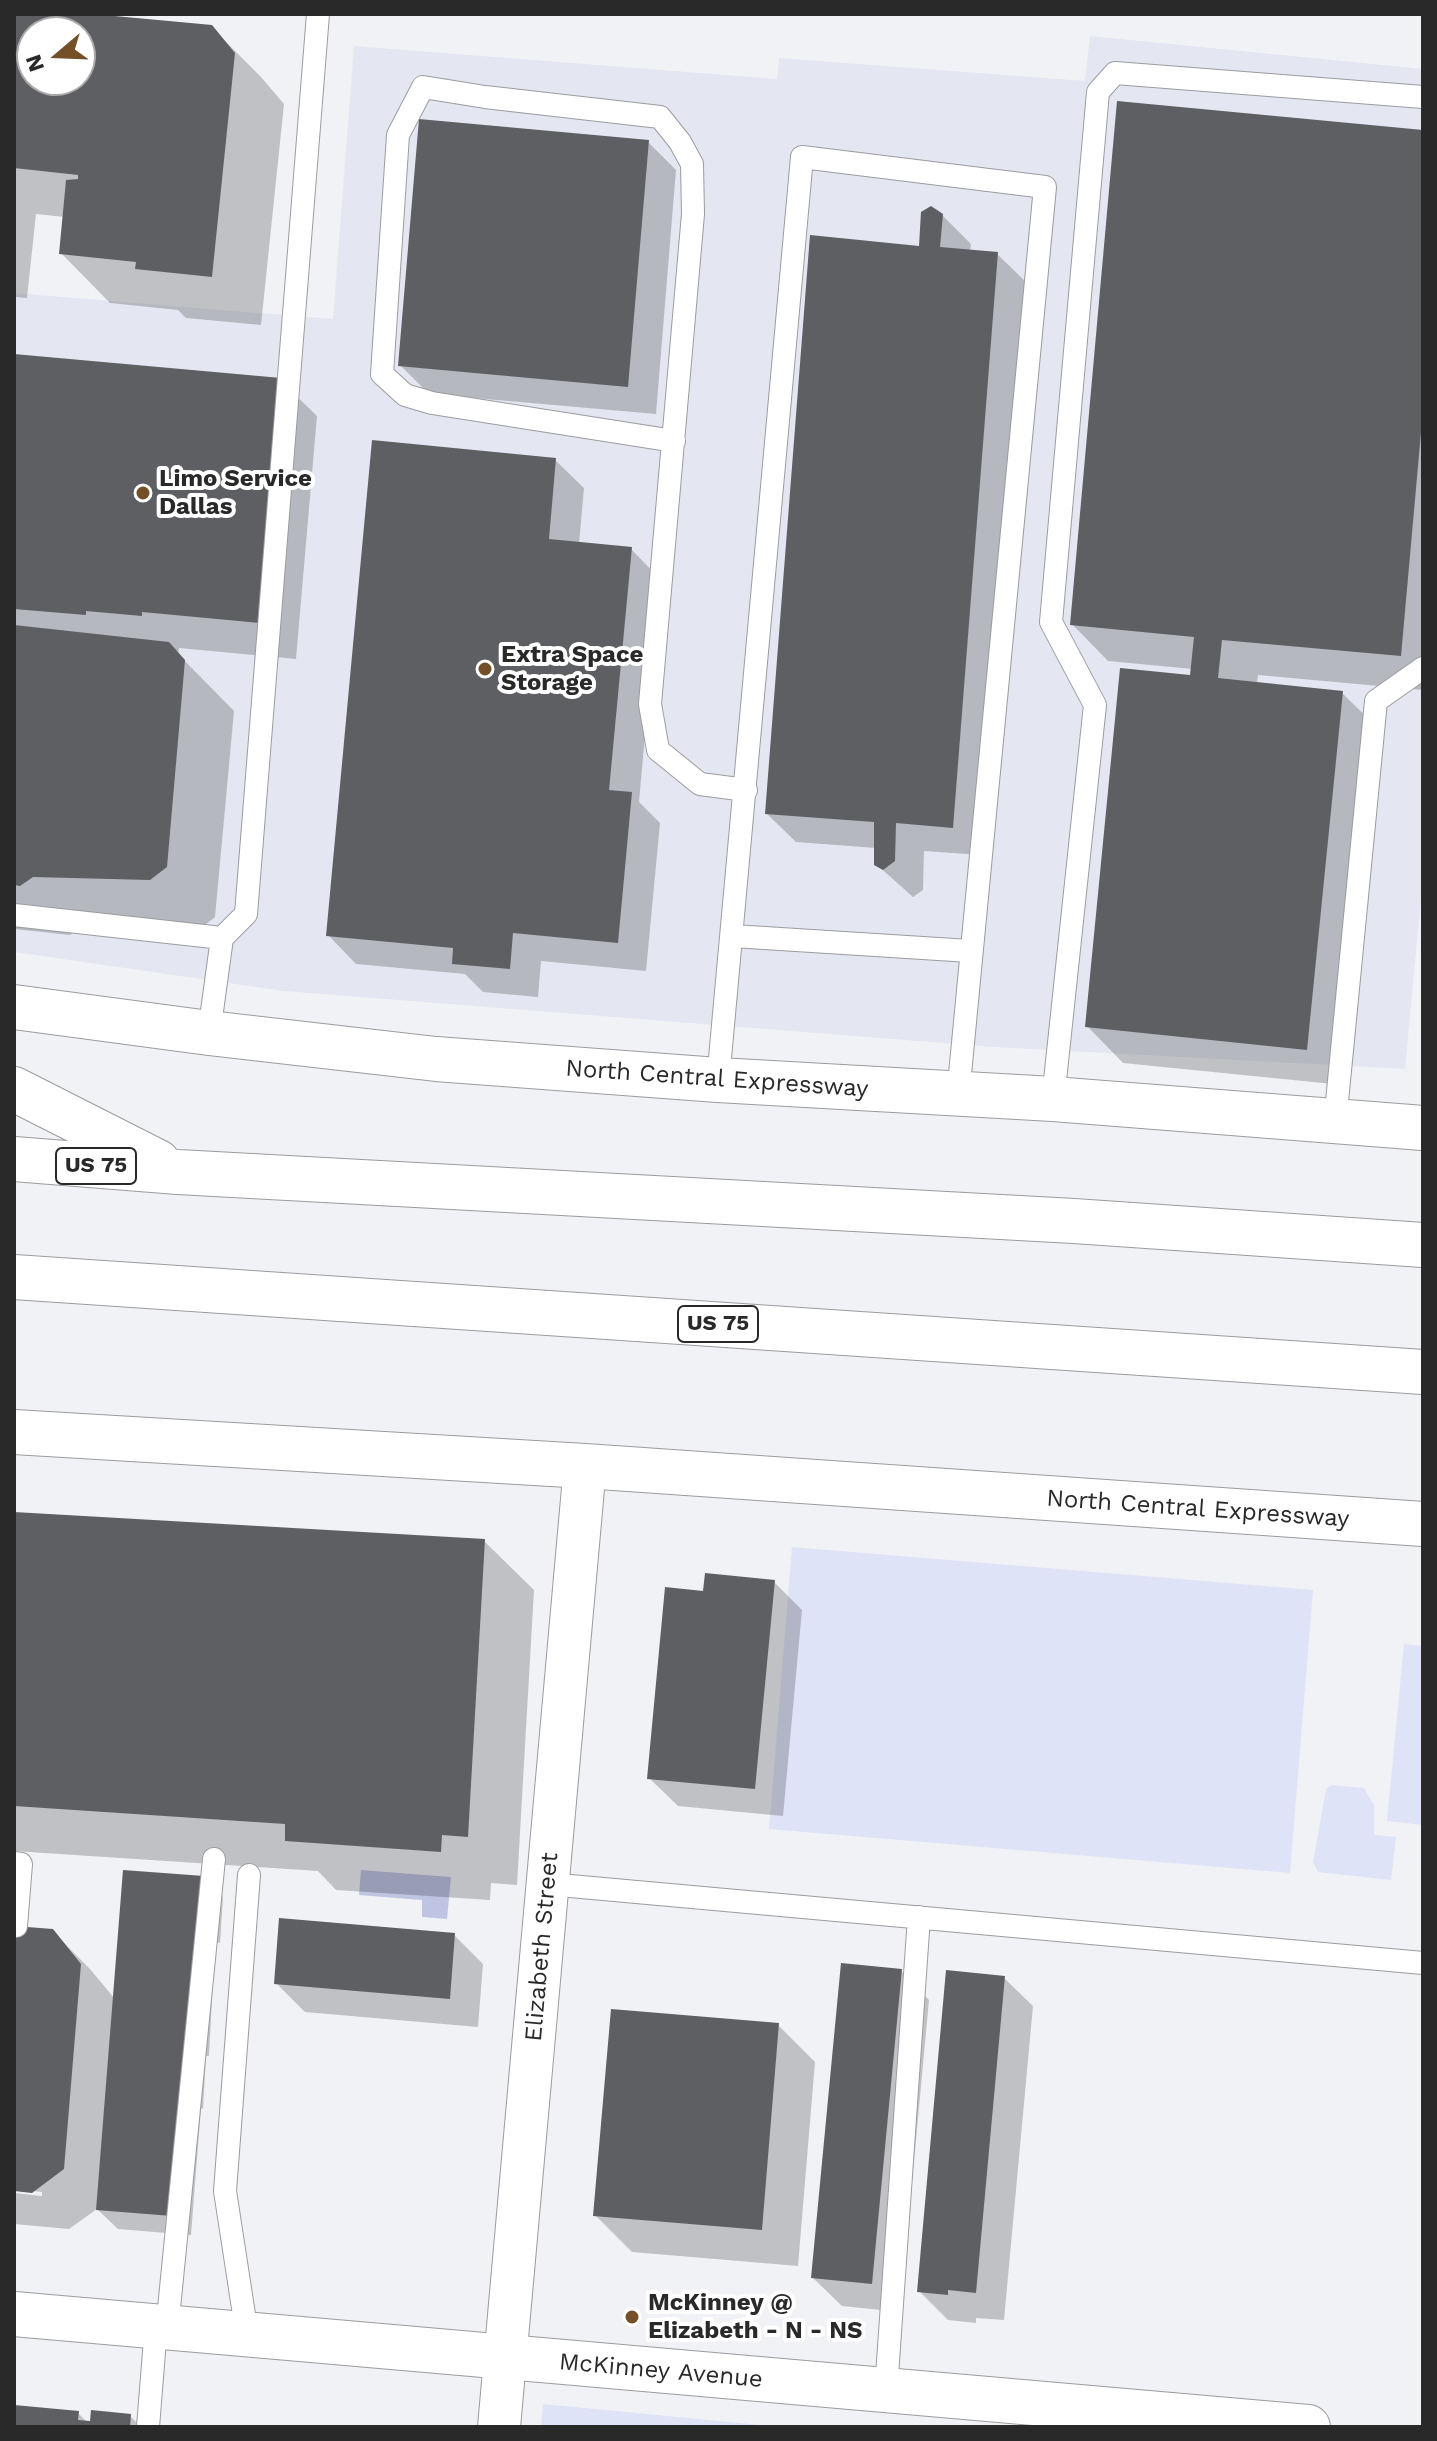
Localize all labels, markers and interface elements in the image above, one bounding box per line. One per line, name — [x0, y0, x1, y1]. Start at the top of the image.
north arrow — [16, 16, 96, 96]
text: N — [20, 52, 49, 75]
place label: Limo Service Dallas — [159, 465, 312, 521]
marker: Limo Service Dallas — [134, 484, 152, 502]
place label: Extra Space Storage — [501, 641, 643, 697]
marker: Extra Space Storage — [476, 660, 494, 678]
street label: North Central Expressway — [565, 1054, 869, 1104]
road number: US 75 — [56, 1148, 136, 1184]
road number: US 75 — [678, 1306, 758, 1342]
street label: North Central Expressway — [1046, 1484, 1350, 1534]
street label: Elizabeth Street — [519, 1851, 565, 2043]
place label: McKinney @ Elizabeth - N - NS — [648, 2289, 863, 2345]
marker: McKinney @ Elizabeth - N - NS — [623, 2308, 641, 2326]
street label: McKinney Avenue — [558, 2348, 764, 2394]

